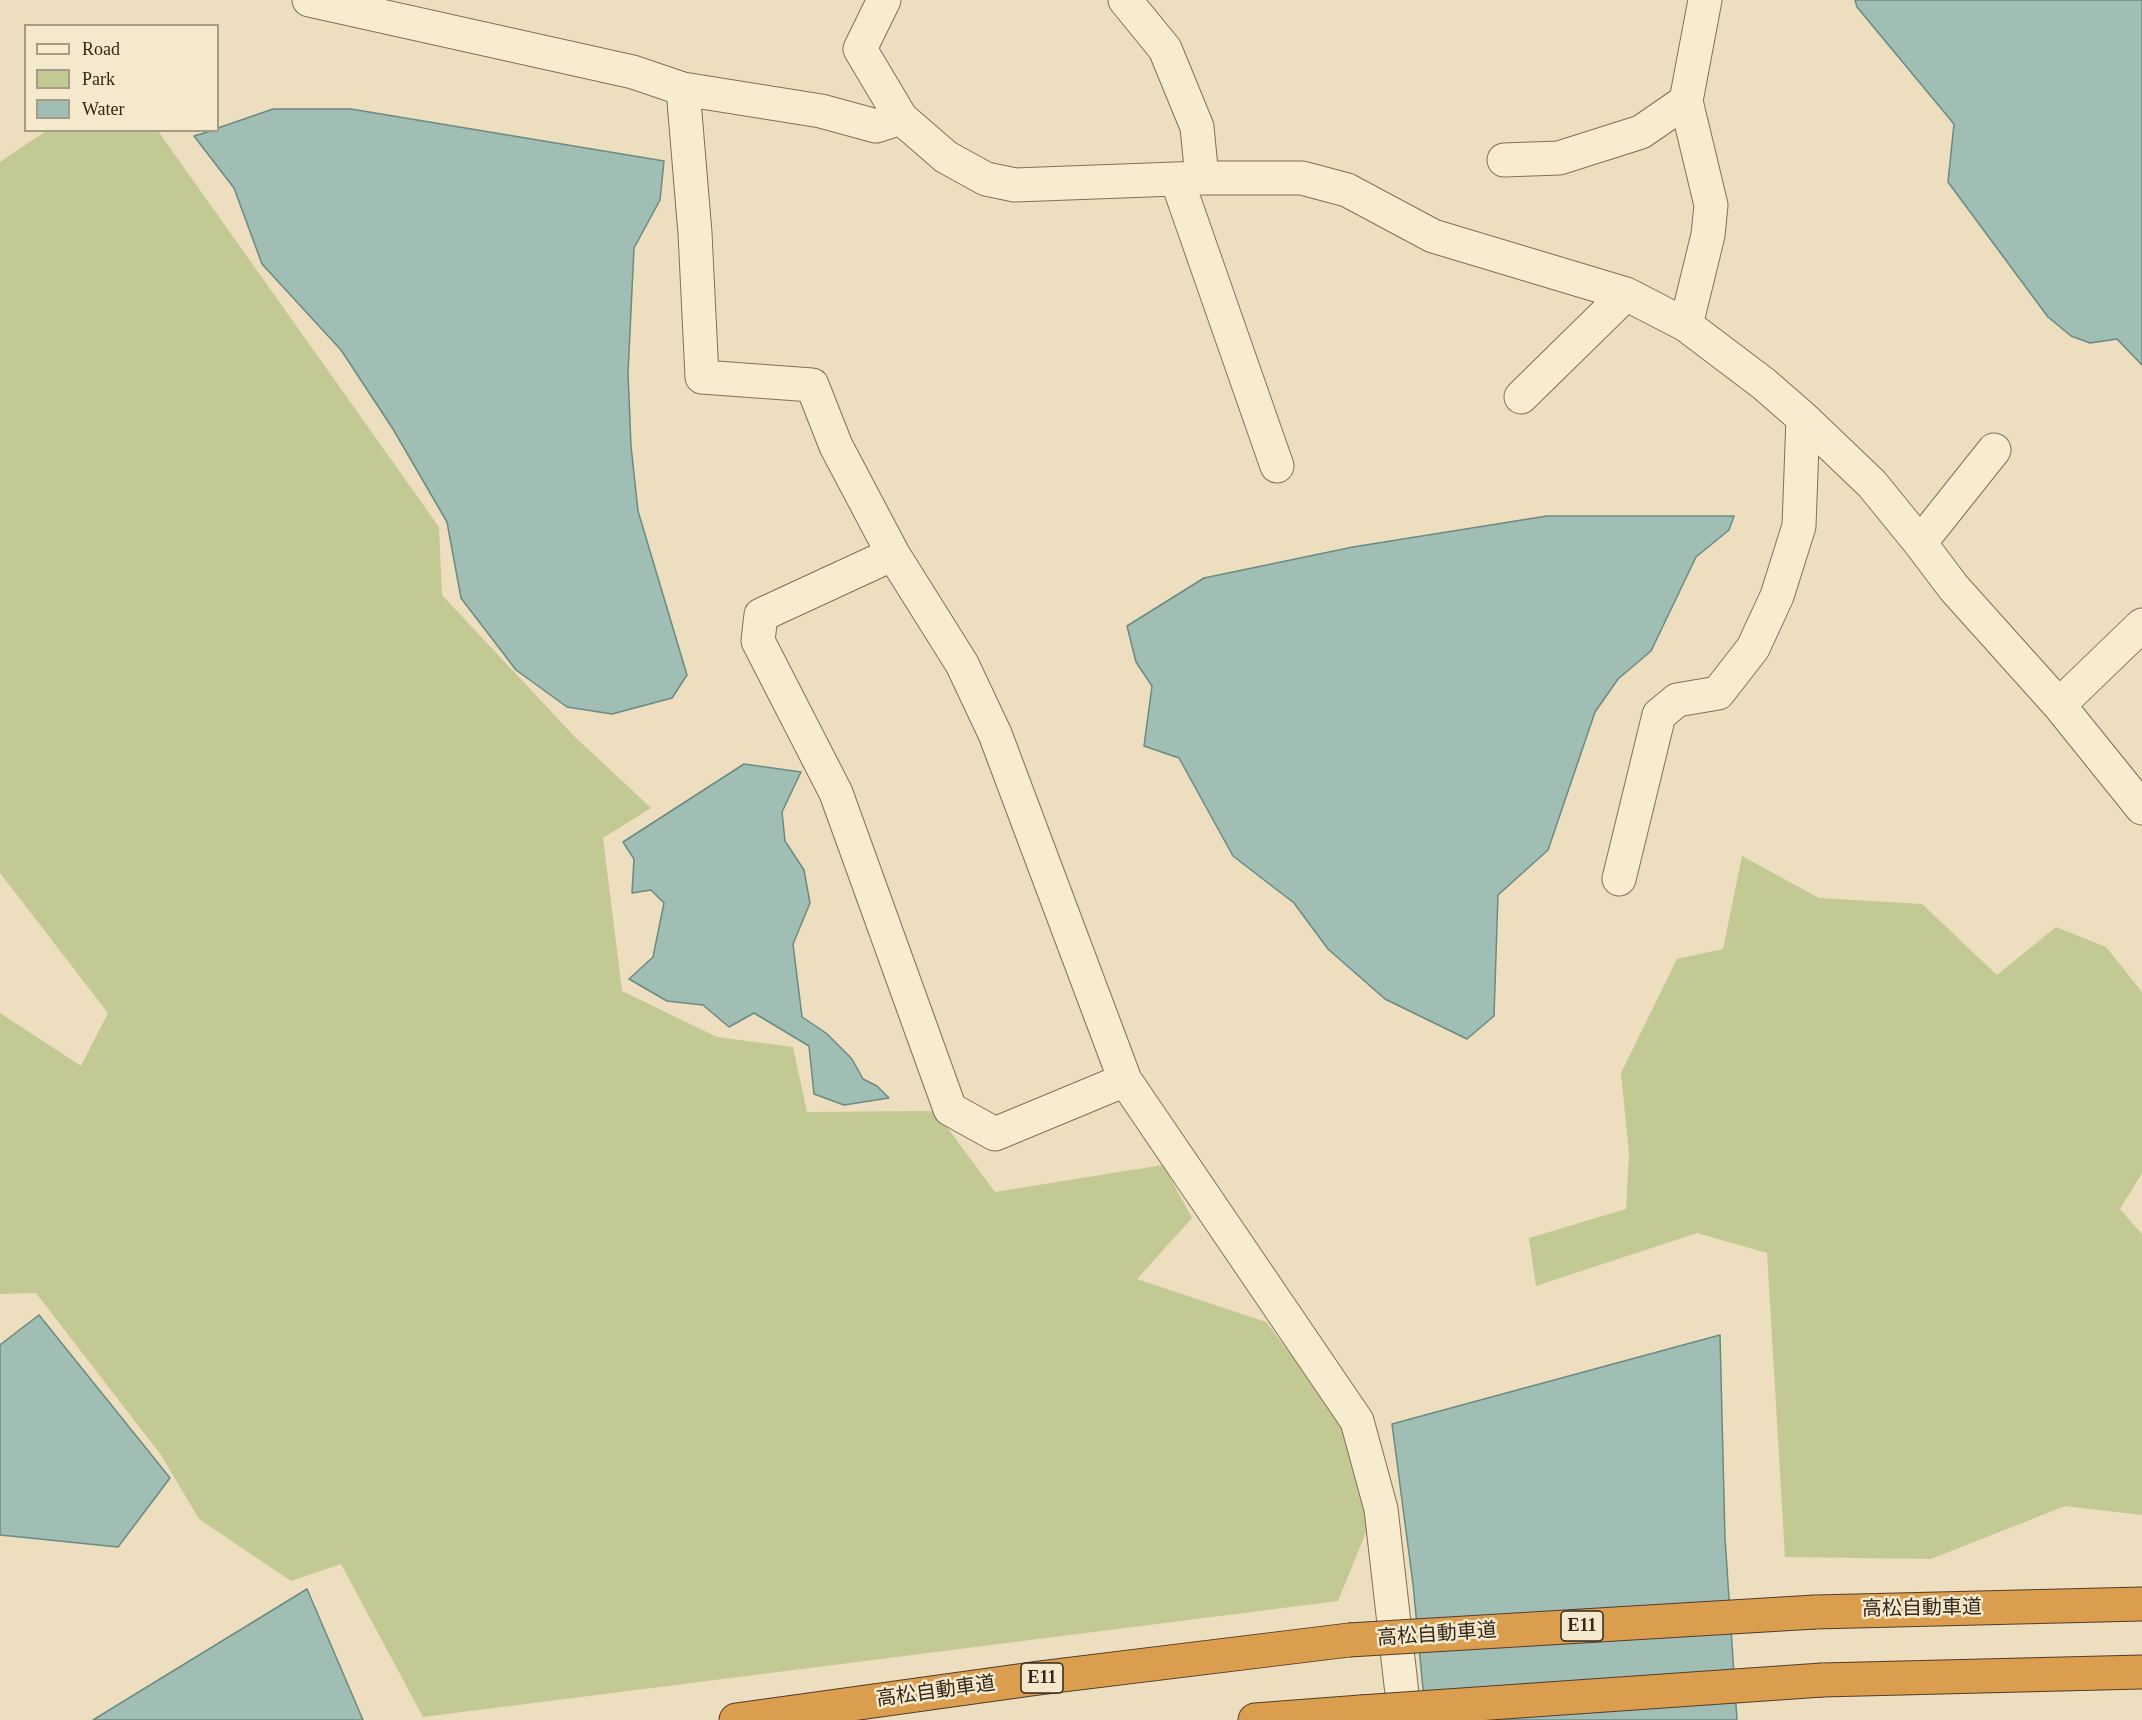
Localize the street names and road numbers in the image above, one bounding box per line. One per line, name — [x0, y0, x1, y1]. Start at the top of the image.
street label: 高松自動車道 — [1862, 1596, 1982, 1622]
road number: E11 — [1561, 1611, 1603, 1641]
street label: 高松自動車道 — [1376, 1619, 1498, 1651]
road number: E11 — [1021, 1663, 1063, 1693]
street label: 高松自動車道 — [875, 1672, 997, 1712]

